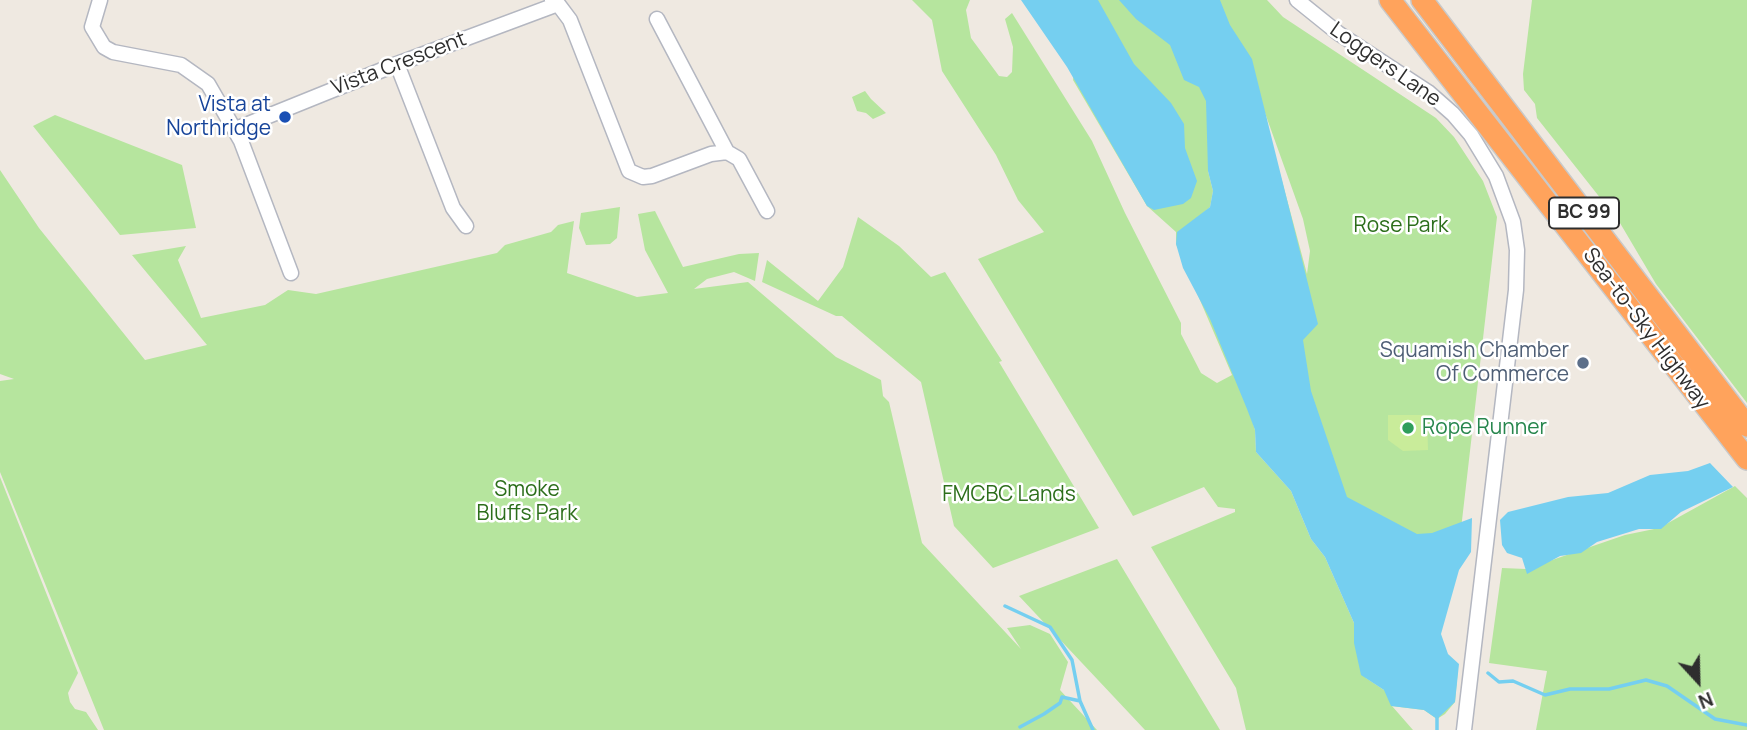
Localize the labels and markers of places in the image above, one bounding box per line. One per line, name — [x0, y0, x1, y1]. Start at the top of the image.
place label: Vista at Northridge — [166, 92, 271, 142]
marker: Vista at Northridge — [277, 109, 293, 125]
place label: Squamish Chamber Of Commerce — [1380, 338, 1569, 388]
marker: Squamish Chamber Of Commerce — [1575, 355, 1591, 371]
place label: Rope Runner — [1422, 415, 1547, 441]
marker: Rope Runner — [1400, 420, 1416, 436]

